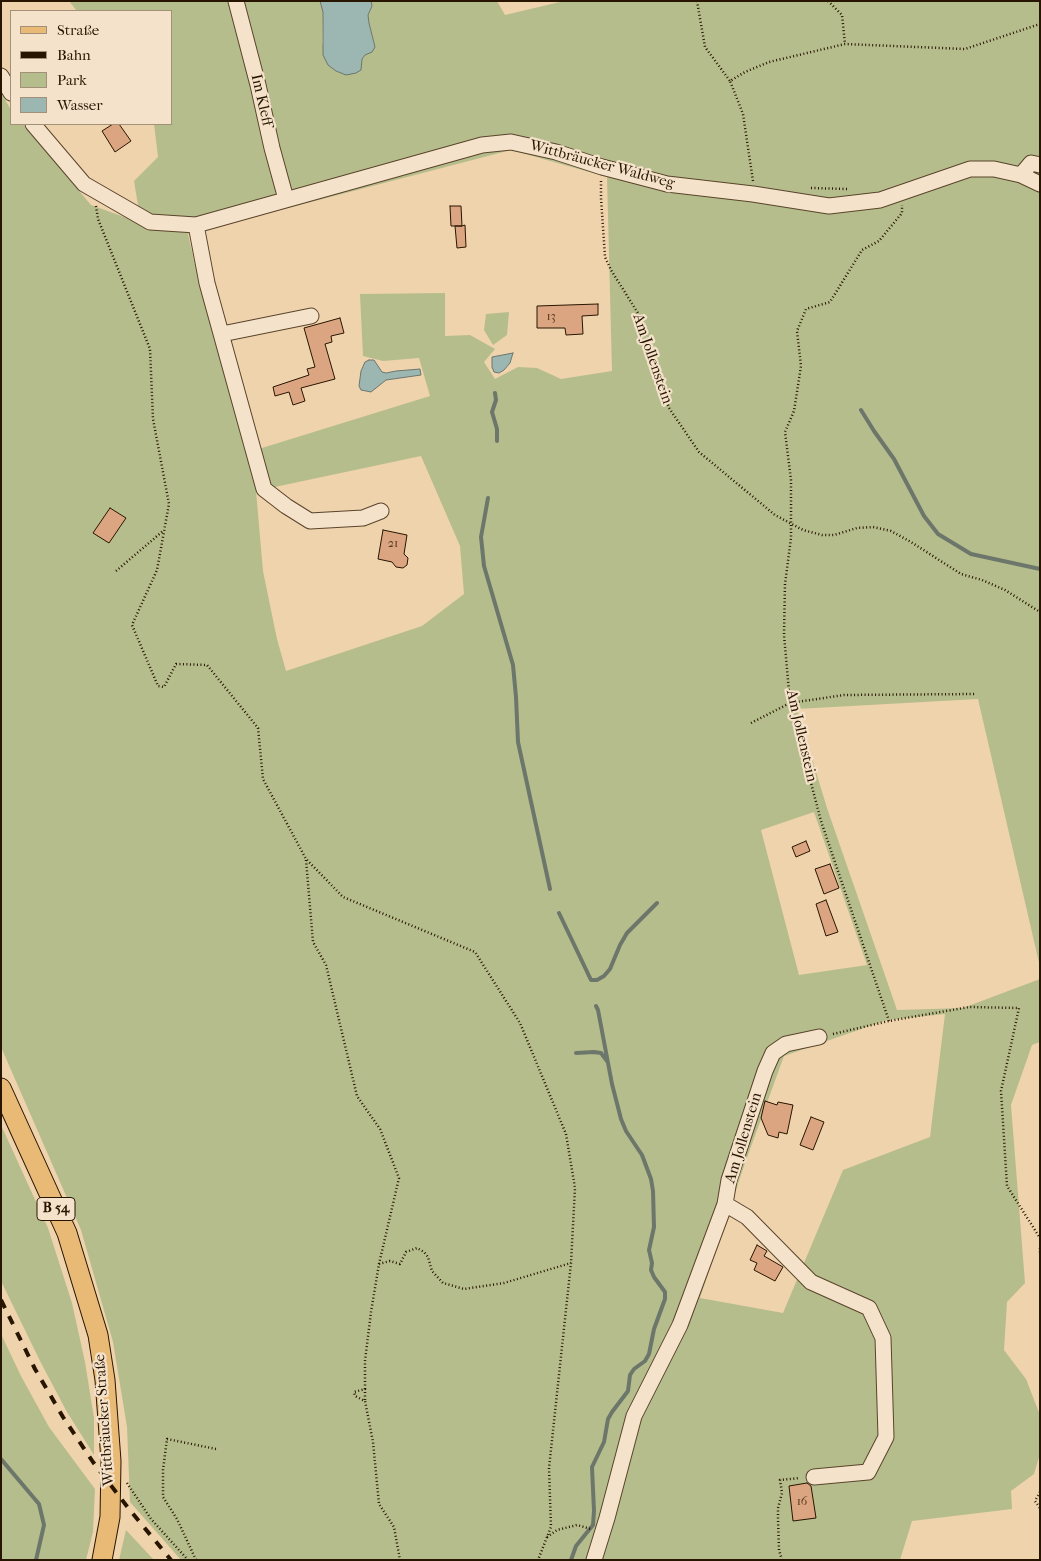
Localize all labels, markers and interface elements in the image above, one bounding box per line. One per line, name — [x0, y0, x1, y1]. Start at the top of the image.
legend — [10, 10, 172, 125]
text: Straße — [57, 21, 99, 39]
text: Bahn — [57, 46, 91, 64]
text: Park — [57, 71, 87, 89]
street label: Im Kleff — [246, 72, 276, 128]
text: Wasser — [57, 96, 103, 114]
street label: Wittbräucker Waldweg — [528, 137, 676, 193]
house number: 13 — [546, 310, 556, 324]
street label: Am Jollenstein — [628, 312, 676, 406]
house number: 21 — [388, 537, 398, 551]
street label: Am Jollenstein — [782, 688, 820, 784]
street label: Am Jollenstein — [722, 1090, 766, 1186]
road number: B 54 — [37, 1198, 75, 1220]
street label: Wittbräucker Straße — [91, 1353, 119, 1487]
house number: 16 — [797, 1495, 807, 1509]

